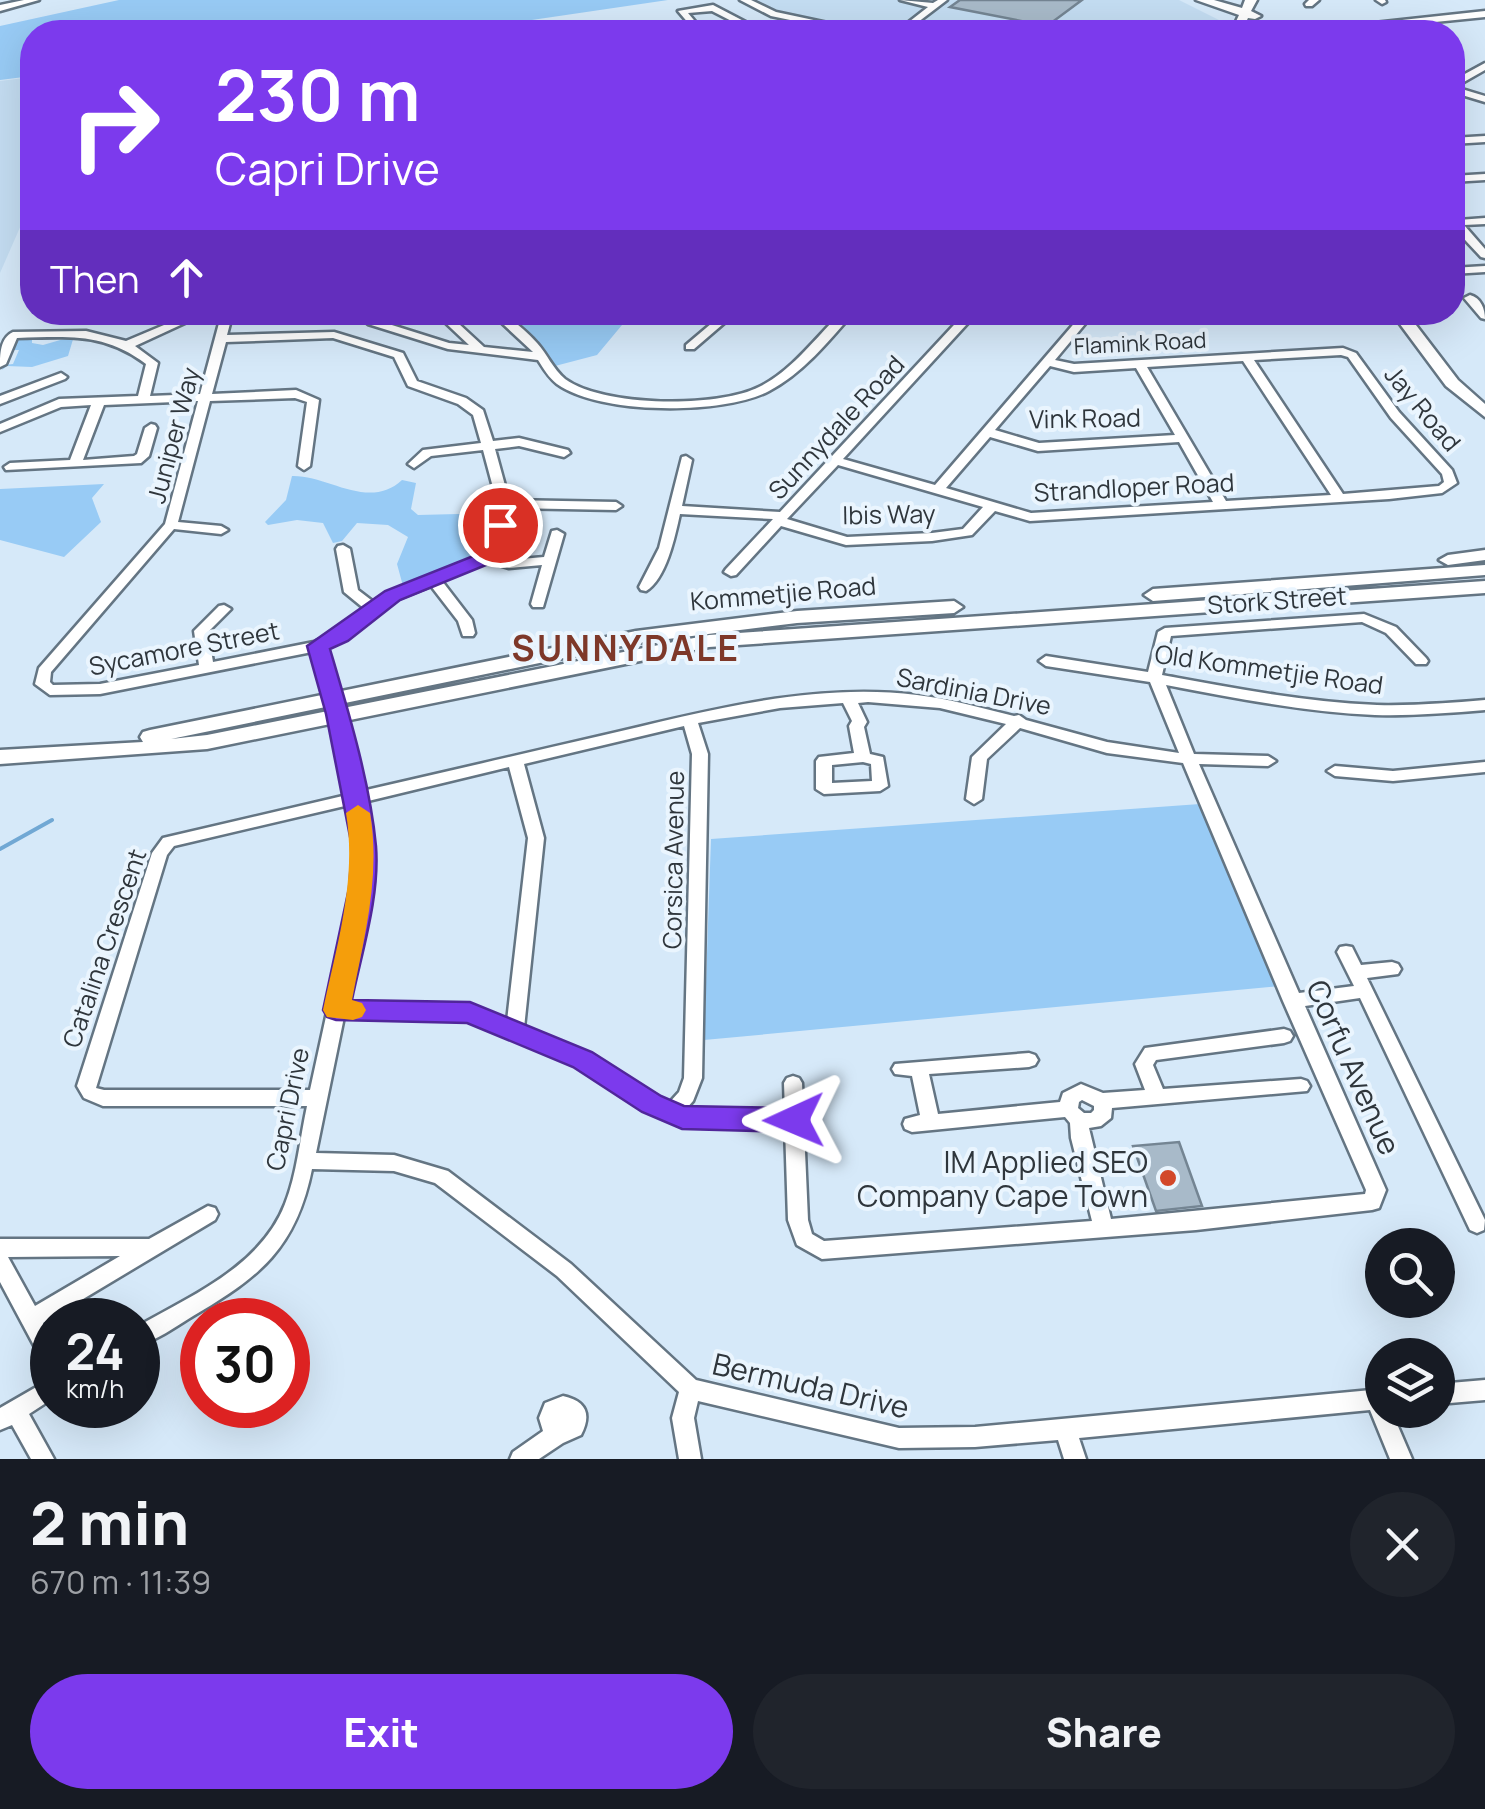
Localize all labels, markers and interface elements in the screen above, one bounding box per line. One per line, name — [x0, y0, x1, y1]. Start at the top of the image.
text: 230 m — [215, 46, 420, 142]
icon: right — [50, 60, 180, 190]
text: Capri Drive — [215, 137, 440, 199]
icon: ahead — [159, 250, 214, 305]
text: Then — [50, 252, 139, 304]
street label: Flamink Road — [1073, 325, 1207, 361]
street label: Sunnydale Road — [760, 347, 912, 507]
street label: Jay Road — [1377, 358, 1469, 458]
street label: Juniper Way — [138, 363, 208, 507]
street label: Vink Road — [1029, 400, 1141, 436]
street label: Strandloper Road — [1033, 464, 1235, 510]
pin — [458, 483, 543, 568]
street label: Ibis Way — [842, 496, 936, 532]
icon: arrive — [473, 498, 528, 553]
street label: Kommetjie Road — [689, 567, 877, 619]
street label: Stork Street — [1206, 578, 1348, 622]
street label: Sycamore Street — [86, 612, 282, 684]
district label: SUNNYDALE — [512, 624, 740, 672]
street label: Old Kommetjie Road — [1153, 636, 1385, 702]
street label: Sardinia Drive — [894, 659, 1054, 723]
street label: Corsica Avenue — [654, 771, 692, 949]
street label: Catalina Crescent — [54, 844, 154, 1052]
street label: Corfu Avenue — [1297, 973, 1411, 1161]
street label: Capri Drive — [257, 1044, 317, 1174]
position arrow — [742, 1068, 846, 1172]
place label: IM Applied SEO Company Cape Town — [857, 1141, 1148, 1216]
marker: IM Applied SEO Company Cape Town — [1157, 1167, 1179, 1189]
map controls — [1365, 1228, 1455, 1428]
button: search — [1365, 1228, 1455, 1318]
speed limit sign: 30 — [180, 1298, 310, 1428]
text: 24 — [65, 1317, 125, 1385]
button: layers — [1365, 1338, 1455, 1428]
street label: Bermuda Drive — [709, 1342, 913, 1428]
text: km/h — [66, 1371, 124, 1406]
text: 2 min — [30, 1481, 189, 1563]
button: close — [1350, 1492, 1455, 1597]
text: 670 m · 11:39 — [30, 1560, 211, 1604]
button: Exit — [30, 1674, 733, 1789]
button: Share — [753, 1674, 1455, 1789]

